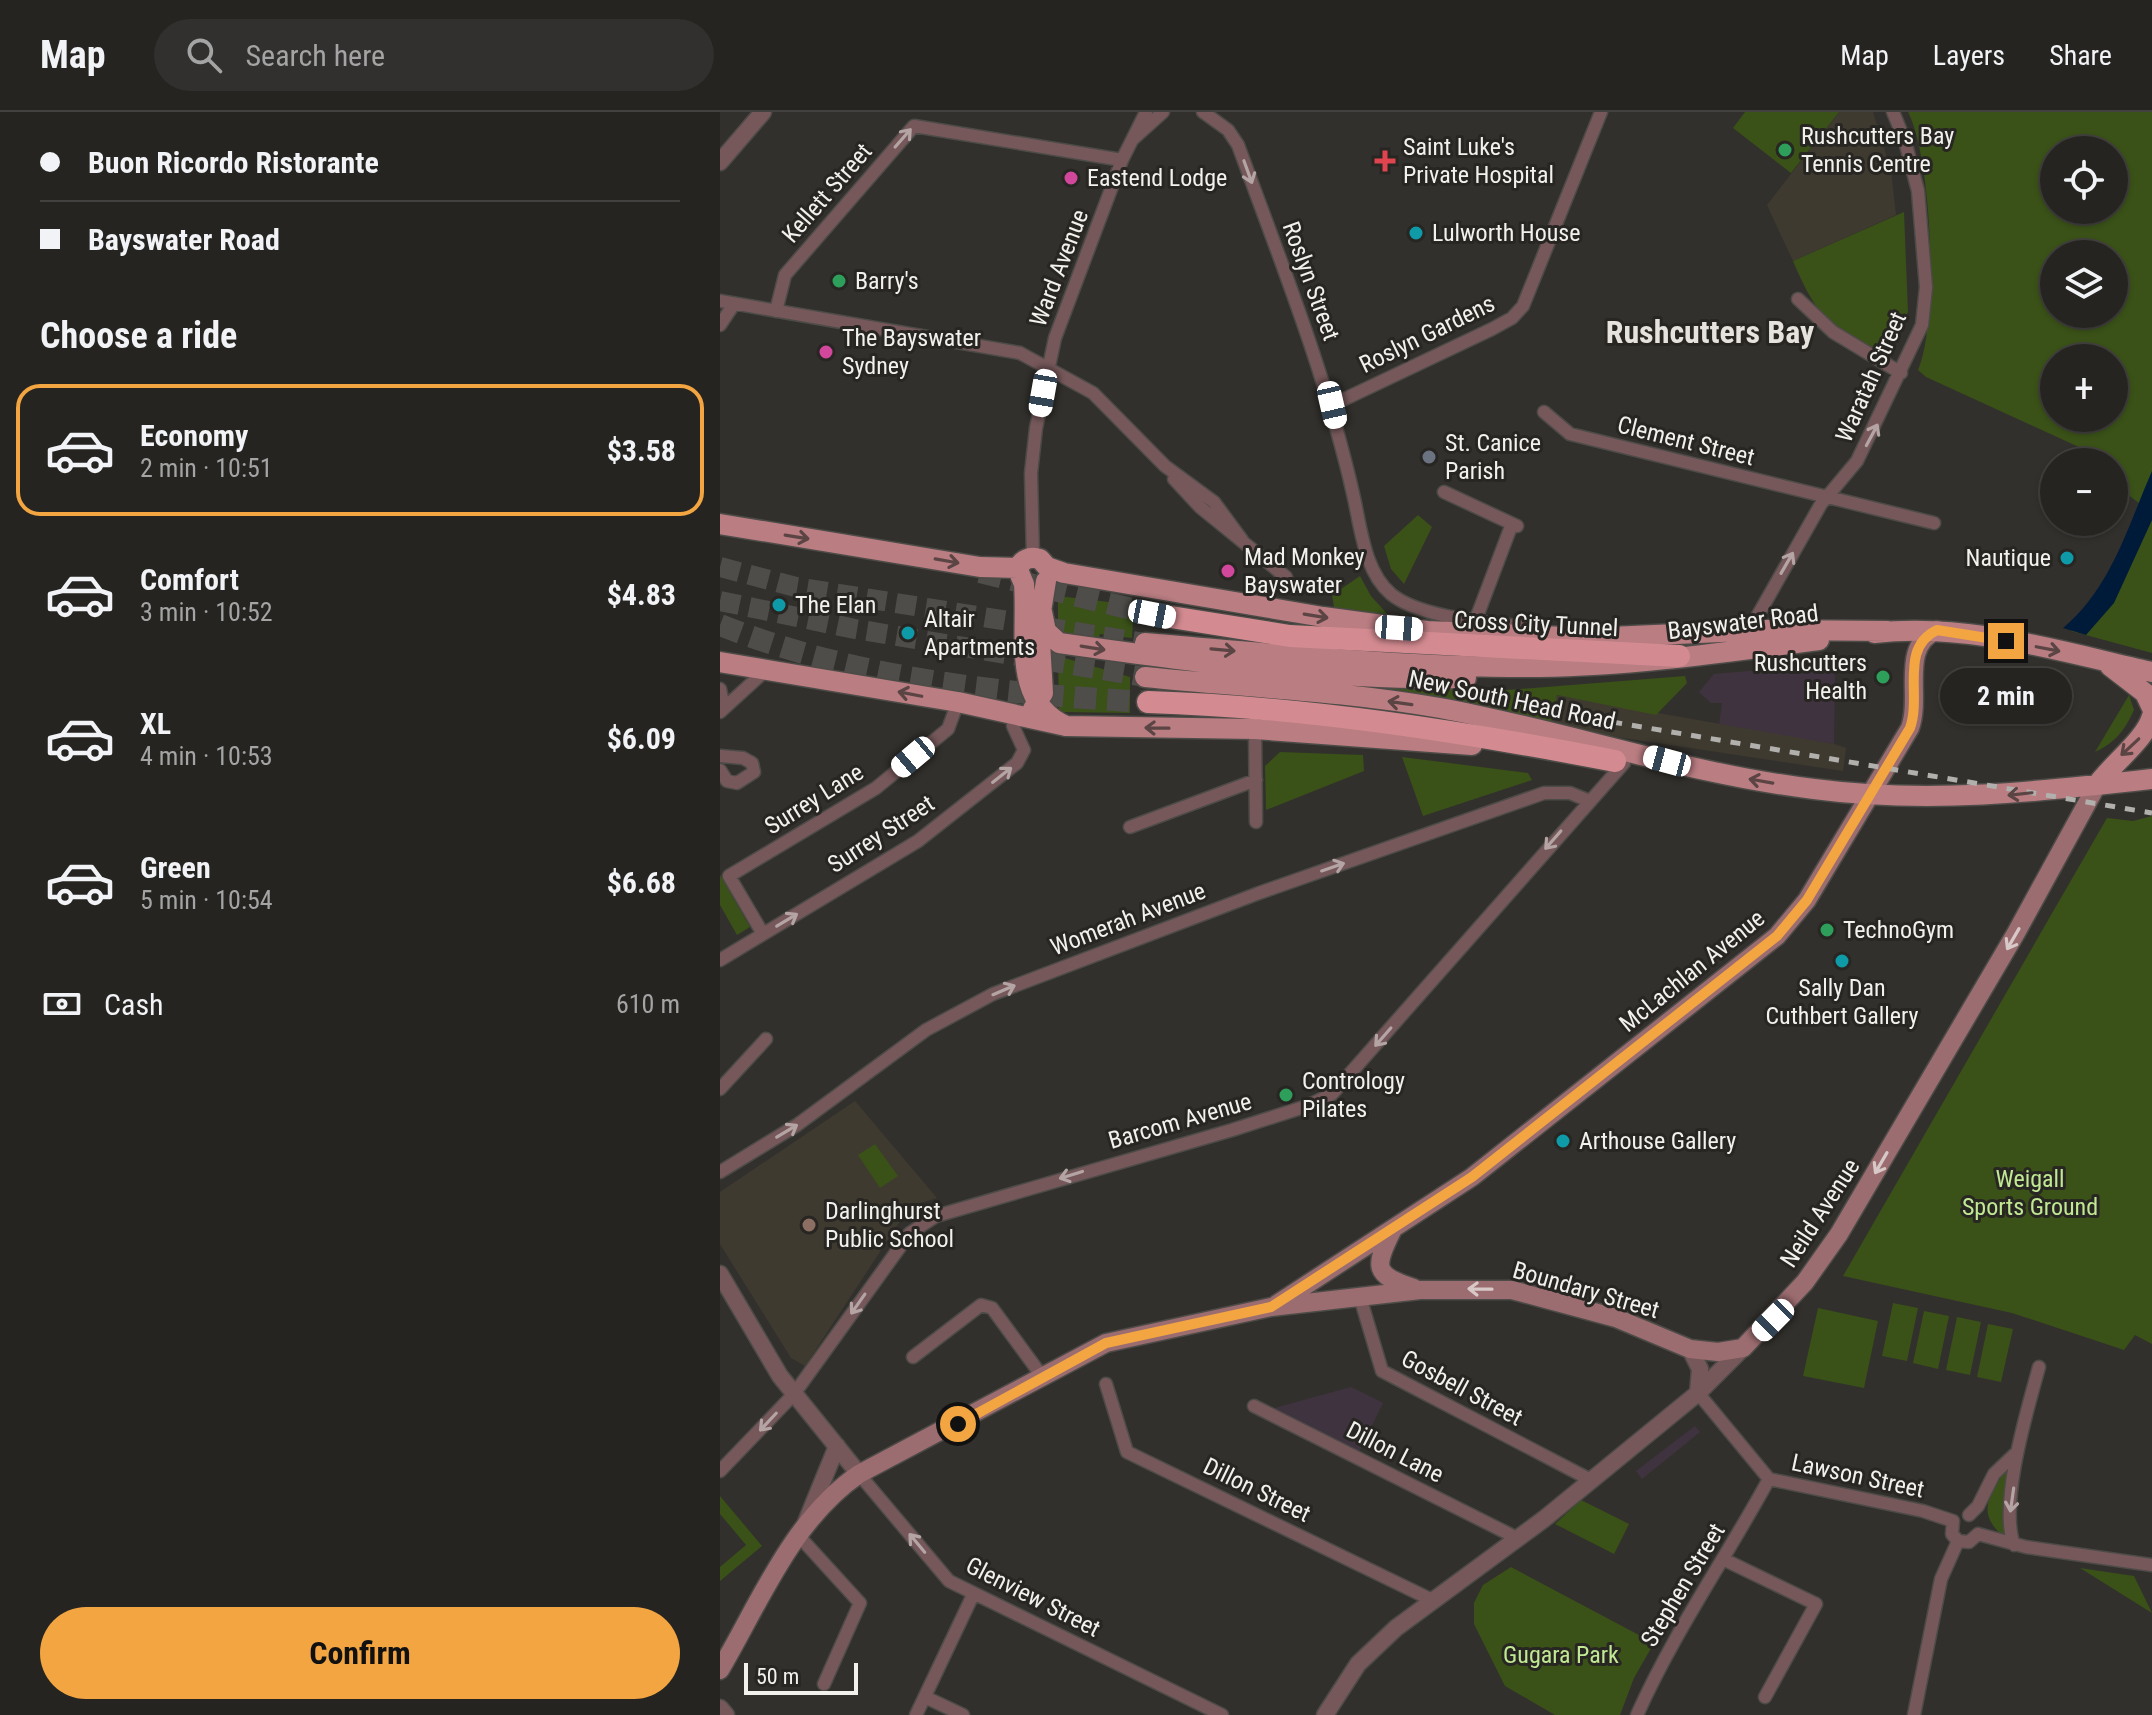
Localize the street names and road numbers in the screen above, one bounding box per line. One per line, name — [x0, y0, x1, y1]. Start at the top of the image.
street label: Kellett Street — [776, 138, 878, 248]
street label: Ward Avenue — [1024, 206, 1094, 330]
street label: Roslyn Street — [1277, 218, 1345, 344]
street label: Roslyn Gardens — [1355, 289, 1499, 379]
street label: Waratah Street — [1830, 308, 1912, 446]
street label: Clement Street — [1615, 410, 1757, 472]
street label: Bayswater Road — [1666, 599, 1820, 645]
street label: Cross City Tunnel — [1453, 606, 1619, 642]
street label: New South Head Road — [1406, 664, 1618, 736]
street label: Surrey Lane — [760, 758, 868, 840]
street label: Surrey Street — [823, 789, 939, 879]
street label: Womerah Avenue — [1047, 877, 1209, 961]
street label: McLachlan Avenue — [1614, 904, 1770, 1038]
street label: Barcom Avenue — [1105, 1087, 1255, 1155]
street label: Neild Avenue — [1775, 1154, 1865, 1272]
street label: Boundary Street — [1510, 1256, 1662, 1324]
street label: Gosbell Street — [1397, 1344, 1527, 1432]
street label: Dillon Lane — [1342, 1416, 1448, 1488]
street label: Lawson Street — [1789, 1448, 1927, 1504]
street label: Dillon Street — [1199, 1452, 1315, 1528]
street label: Stephen Street — [1635, 1518, 1731, 1652]
street label: Glenview Street — [961, 1551, 1105, 1643]

